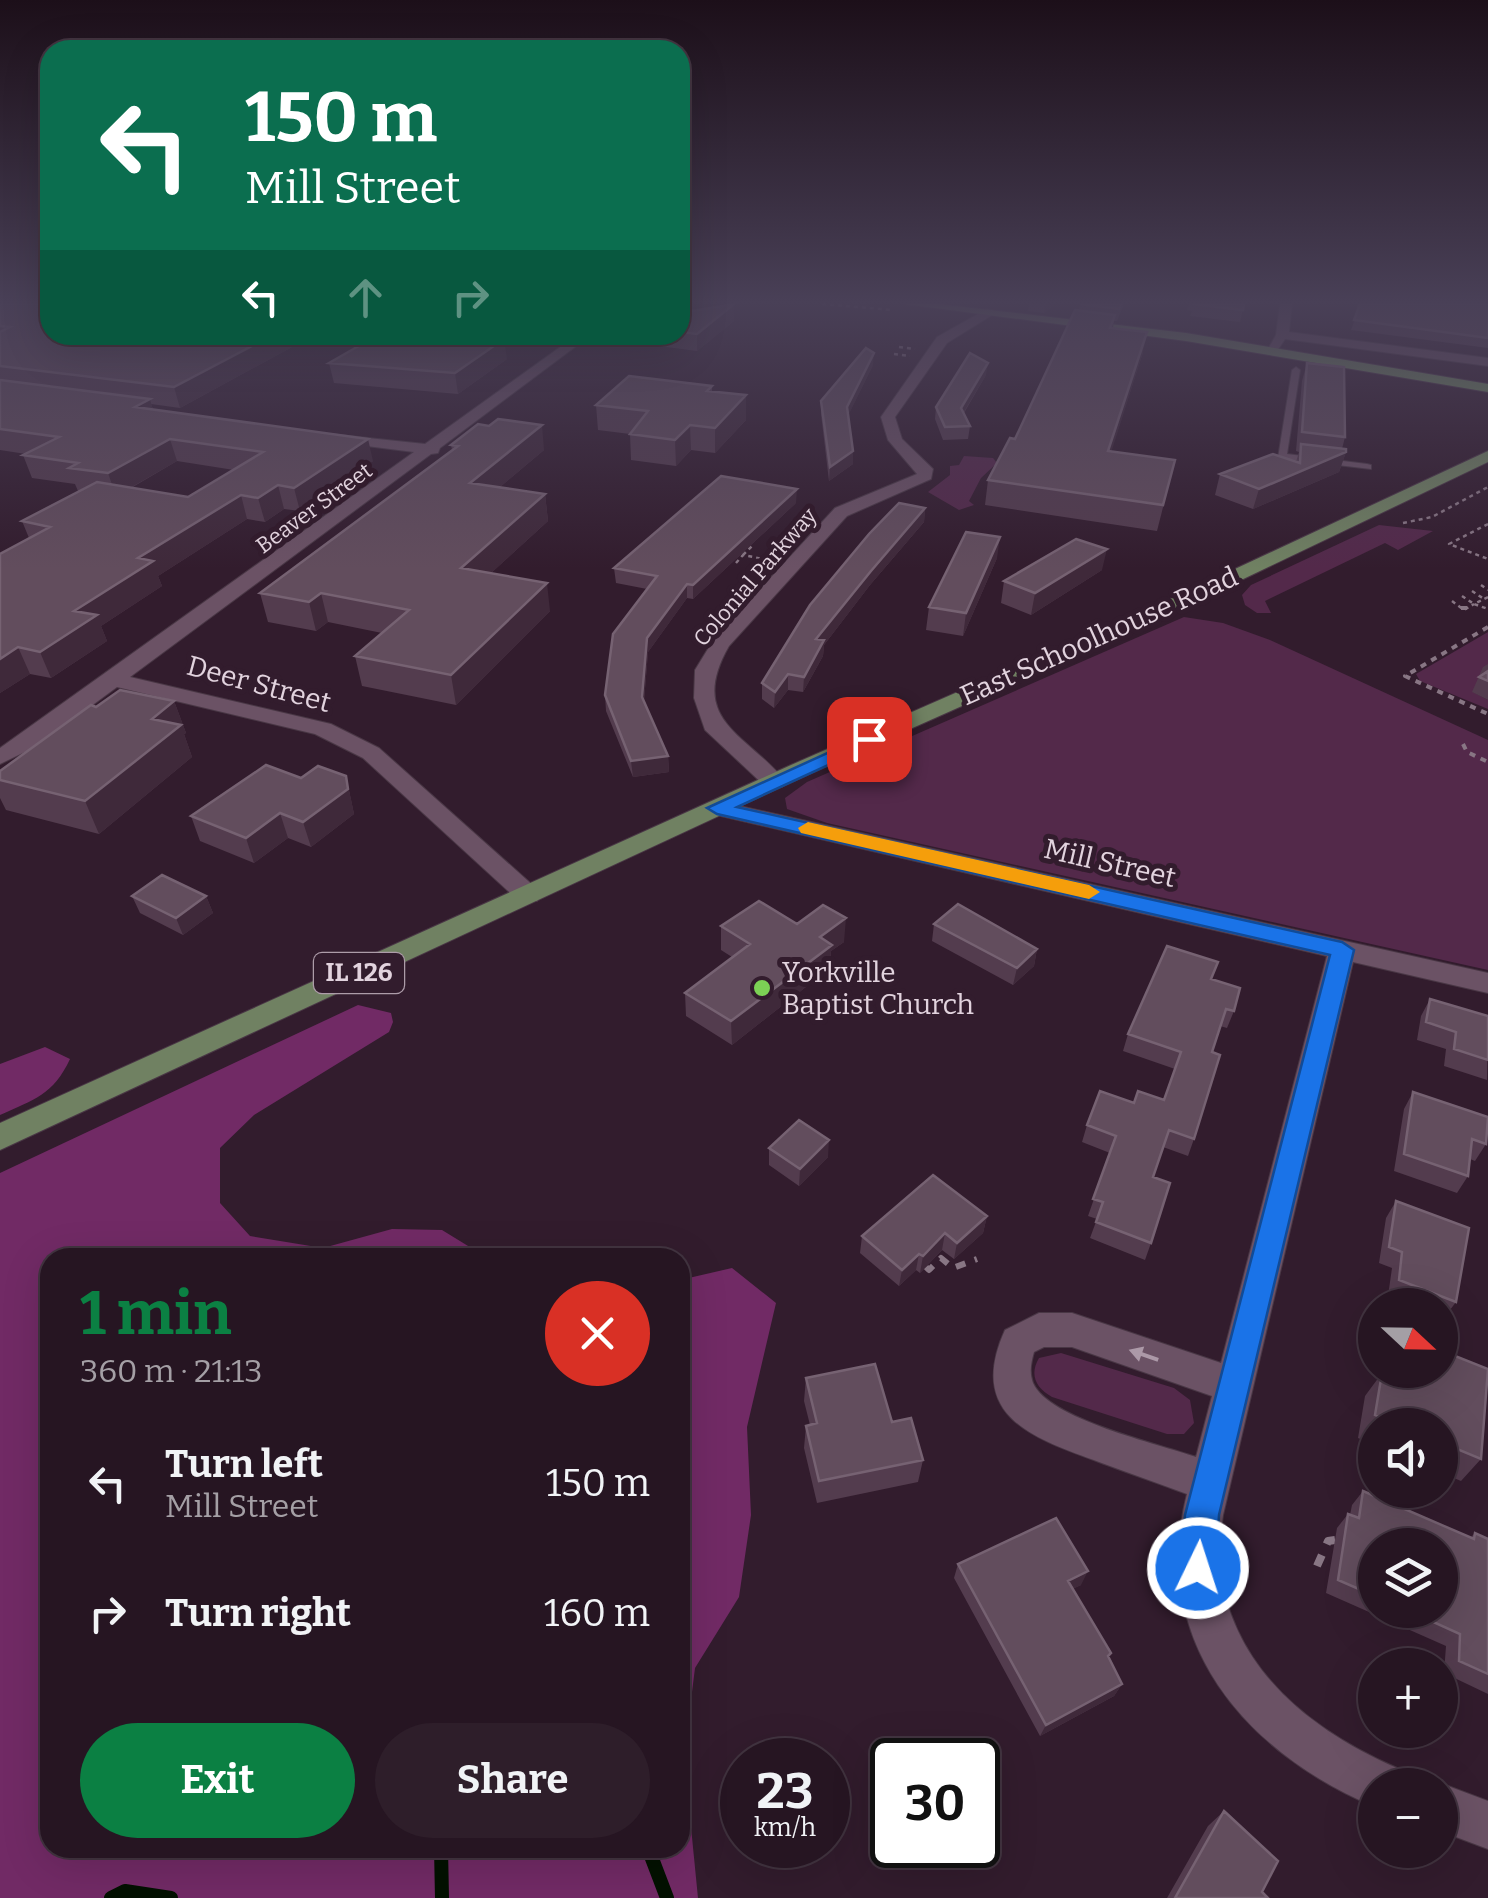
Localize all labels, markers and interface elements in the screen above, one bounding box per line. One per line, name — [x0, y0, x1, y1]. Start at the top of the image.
text: 150 m — [245, 76, 437, 160]
icon: left — [80, 80, 210, 210]
text: Mill Street — [245, 161, 460, 215]
icon: left — [233, 270, 288, 325]
icon: ahead — [338, 270, 393, 325]
icon: right — [443, 270, 498, 325]
street label: Beaver Street — [251, 457, 377, 559]
street label: Colonial Parkway — [688, 502, 823, 652]
street label: East Schoolhouse Road — [955, 560, 1243, 712]
street label: Deer Street — [183, 649, 335, 719]
pin — [827, 697, 912, 782]
icon: arrive — [842, 712, 897, 767]
street label: Mill Street — [1041, 832, 1179, 894]
road number: IL 126 — [314, 953, 404, 993]
place label: Yorkville Baptist Church — [782, 956, 974, 1021]
marker: Yorkville Baptist Church — [751, 977, 773, 999]
text: 1 min — [80, 1278, 232, 1350]
button: close — [545, 1281, 650, 1386]
north arrow — [1358, 1288, 1458, 1388]
map controls — [1358, 1288, 1458, 1868]
one-way arrow — [1128, 1346, 1158, 1361]
text: 360 m · 21:13 — [80, 1352, 262, 1390]
button: sound — [1358, 1408, 1458, 1508]
text: Turn left — [165, 1441, 323, 1487]
icon: left — [80, 1456, 135, 1511]
text: 150 m — [546, 1460, 650, 1506]
text: Mill Street — [165, 1487, 318, 1525]
position arrow — [1146, 1516, 1250, 1620]
button: layers — [1358, 1528, 1458, 1628]
icon: right — [80, 1586, 135, 1641]
text: Turn right — [165, 1590, 351, 1636]
text: 160 m — [544, 1590, 650, 1636]
button: + — [1358, 1648, 1458, 1748]
button: Exit — [80, 1723, 355, 1838]
button: Share — [375, 1723, 650, 1838]
speed limit sign: 30 — [870, 1738, 1000, 1868]
text: 23 — [757, 1761, 813, 1821]
button: − — [1358, 1768, 1458, 1868]
text: km/h — [754, 1813, 816, 1843]

